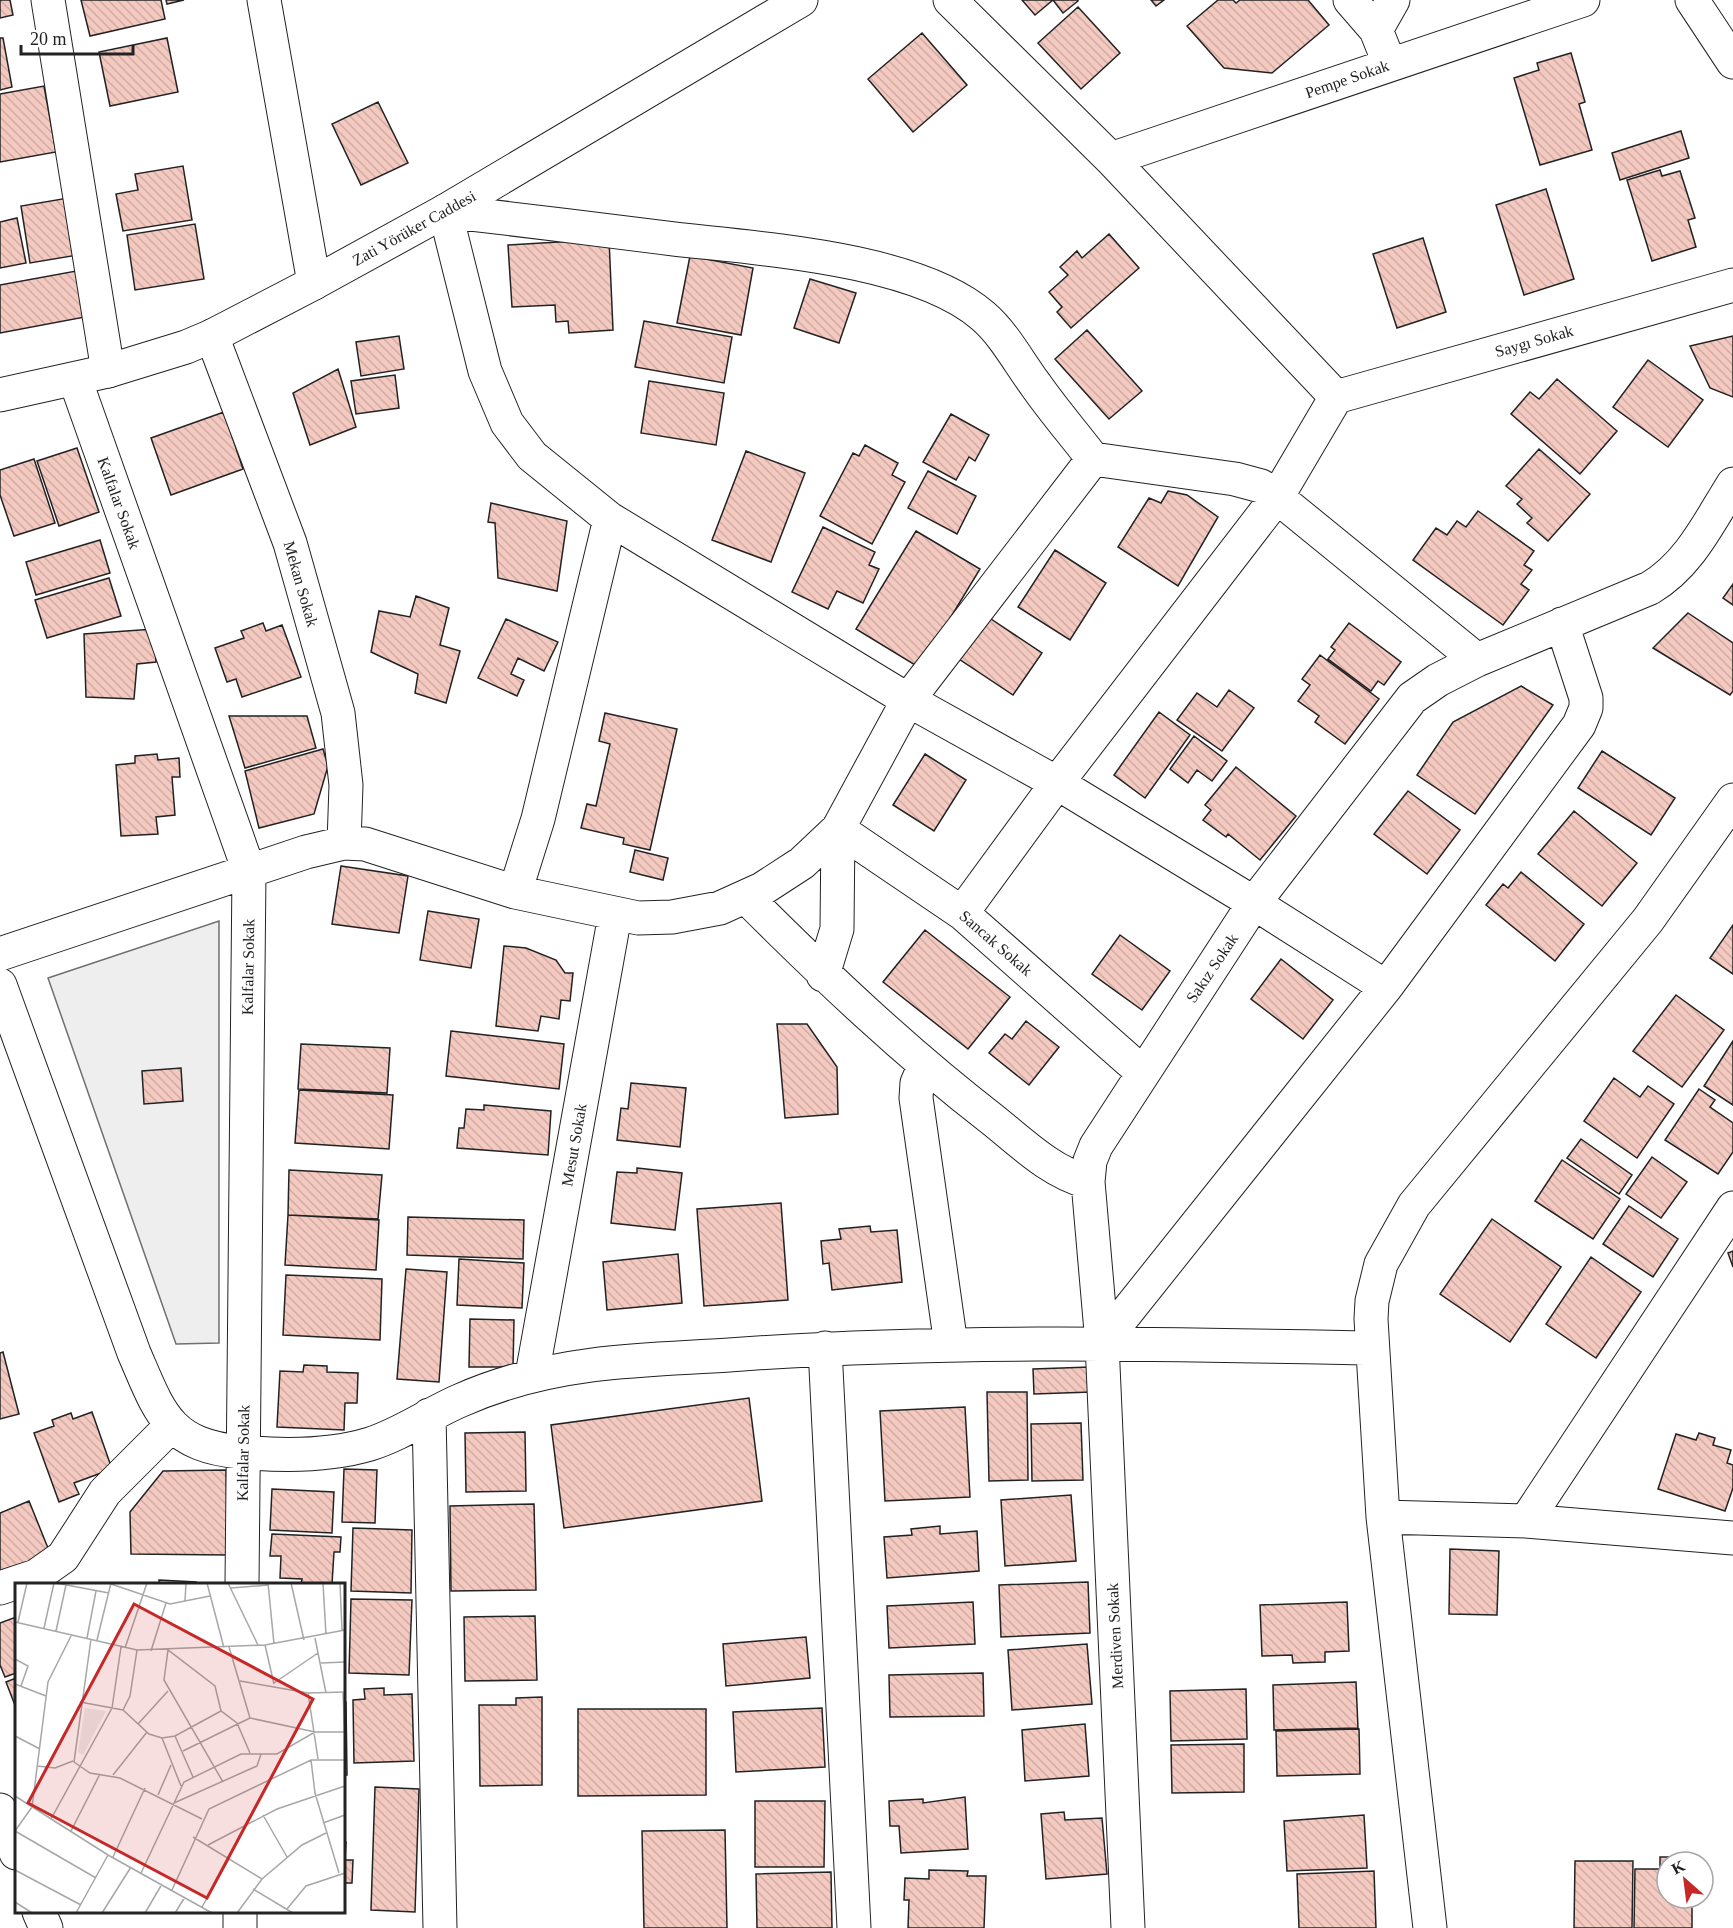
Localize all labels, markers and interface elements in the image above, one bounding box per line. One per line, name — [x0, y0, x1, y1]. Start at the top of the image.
scale bar — [21, 18, 134, 56]
text: 20 m — [30, 29, 67, 49]
street label: Pempe Sokak — [1303, 57, 1391, 102]
street label: Zati Yörüker Caddesi — [350, 187, 479, 269]
street label: Saygı Sokak — [1493, 322, 1575, 361]
street label: Kalfalar Sokak — [95, 455, 143, 551]
street label: Mekan Sokak — [281, 539, 321, 629]
street label: Sancak Sokak — [956, 907, 1036, 979]
street label: Kalfalar Sokak — [239, 919, 257, 1015]
street label: Sakız Sokak — [1183, 930, 1241, 1006]
street label: Mesut Sokak — [558, 1102, 590, 1188]
street label: Kalfalar Sokak — [234, 1405, 252, 1501]
inset map — [15, 1583, 345, 1913]
street label: Merdiven Sokak — [1104, 1583, 1126, 1689]
north arrow — [1655, 1850, 1715, 1910]
text: K — [1669, 1857, 1688, 1878]

